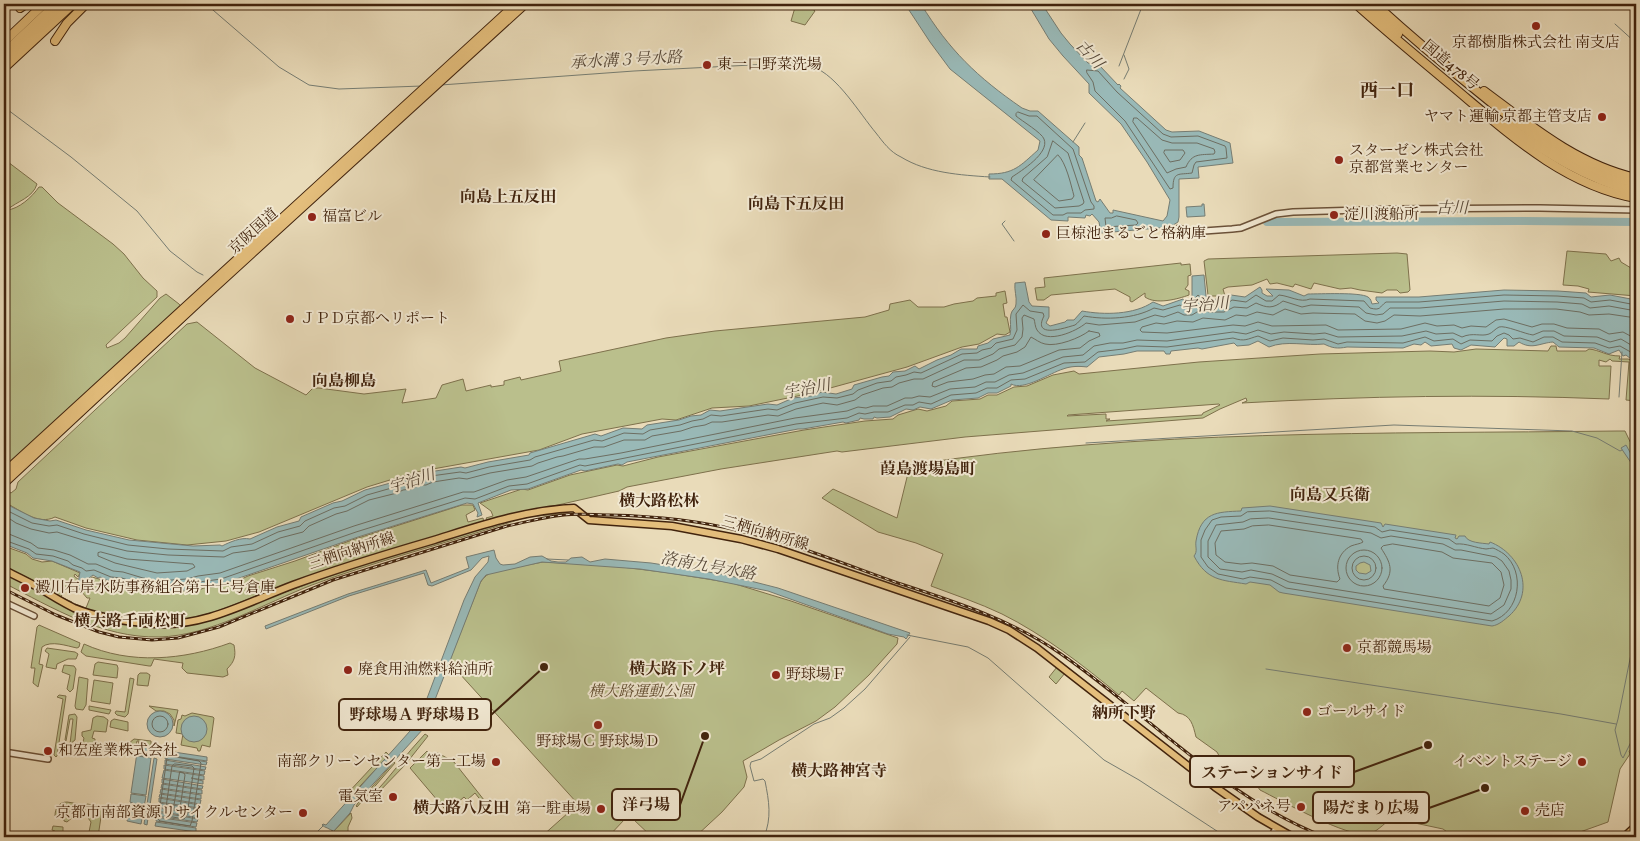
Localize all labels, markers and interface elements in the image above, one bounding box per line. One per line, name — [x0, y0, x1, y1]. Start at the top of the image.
marker: 京都樹脂株式会社 南支店 — [1530, 20, 1542, 32]
place label: 京都樹脂株式会社 南支店 — [1452, 33, 1620, 54]
water label: 古川 — [1070, 36, 1109, 76]
street label: 国道478号 — [1417, 36, 1483, 96]
water label: 承水溝３号水路 — [569, 47, 683, 75]
place label: 東一口野菜洗場 — [717, 55, 822, 76]
marker: 東一口野菜洗場 — [701, 59, 713, 71]
district label: 西一口 — [1360, 79, 1414, 104]
place label: ヤマト運輸 京都主管支店 — [1424, 107, 1592, 128]
marker: ヤマト運輸 京都主管支店 — [1596, 111, 1608, 123]
place label: スターゼン株式会社 京都営業センター — [1349, 141, 1484, 179]
marker: スターゼン株式会社 京都営業センター — [1333, 154, 1345, 166]
district label: 向島上五反田 — [460, 187, 556, 209]
district label: 向島下五反田 — [748, 194, 844, 216]
water label: 古川 — [1436, 198, 1470, 220]
street label: 京阪国道 — [225, 204, 283, 260]
place label: 淀川渡船所 — [1344, 205, 1419, 226]
place label: 福富ビル — [322, 207, 382, 228]
marker: 淀川渡船所 — [1328, 209, 1340, 221]
marker: 福富ビル — [306, 211, 318, 223]
place label: 巨椋池まるごと格納庫 — [1056, 224, 1206, 245]
marker: 巨椋池まるごと格納庫 — [1040, 228, 1052, 240]
water label: 宇治川 — [1180, 293, 1232, 319]
place label: ＪＰＤ京都ヘリポート — [300, 309, 450, 330]
marker: ＪＰＤ京都ヘリポート — [284, 313, 296, 325]
district label: 向島柳島 — [312, 371, 376, 393]
water label: 宇治川 — [781, 374, 835, 405]
district label: 葭島渡場島町 — [880, 459, 976, 481]
water label: 宇治川 — [386, 464, 440, 500]
district label: 向島又兵衛 — [1290, 485, 1370, 507]
district label: 横大路松林 — [619, 491, 699, 513]
street label: 三栖向納所線 — [719, 512, 811, 556]
street label: 三栖向納所線 — [306, 528, 398, 576]
water label: 洛南九号水路 — [659, 548, 758, 586]
place label: 澱川右岸水防事務組合第十七号倉庫 — [35, 578, 275, 599]
marker: 澱川右岸水防事務組合第十七号倉庫 — [19, 582, 31, 594]
district label: 横大路千両松町 — [74, 611, 186, 633]
place label: 京都競馬場 — [1357, 638, 1432, 659]
marker: 京都競馬場 — [1341, 642, 1353, 654]
district label: 横大路下ノ坪 — [629, 659, 725, 681]
place label: 廃食用油燃料給油所 — [358, 660, 493, 681]
marker: 廃食用油燃料給油所 — [342, 664, 354, 676]
place label: 野球場Ｆ — [786, 665, 846, 686]
marker: 野球場Ｆ — [770, 669, 782, 681]
park label: 横大路運動公園 — [588, 682, 696, 703]
callout: 野球場Ａ 野球場Ｂ — [339, 699, 491, 730]
place label: ゴールサイド — [1317, 702, 1406, 723]
district label: 納所下野 — [1092, 703, 1156, 725]
text: 野球場Ａ 野球場Ｂ — [349, 705, 481, 727]
marker: ゴールサイド — [1301, 706, 1313, 718]
marker: 野球場Ｃ 野球場Ｄ — [592, 719, 604, 731]
place label: 野球場Ｃ 野球場Ｄ — [536, 732, 660, 753]
place label: 和宏産業株式会社 — [58, 741, 178, 762]
marker: 和宏産業株式会社 — [42, 745, 54, 757]
place label: 南部クリーンセンター第一工場 — [277, 752, 486, 773]
place label: イベントステージ — [1453, 752, 1572, 773]
marker: 南部クリーンセンター第一工場 — [490, 756, 502, 768]
callout: ステーションサイド — [1190, 756, 1354, 787]
marker: イベントステージ — [1576, 756, 1588, 768]
district label: 横大路神宮寺 — [791, 761, 887, 783]
text: ステーションサイド — [1201, 763, 1343, 785]
place label: 電気室 — [338, 787, 383, 808]
callout: 洋弓場 — [612, 789, 680, 820]
marker: 電気室 — [387, 791, 399, 803]
callout: 陽だまり広場 — [1313, 792, 1429, 823]
text: 洋弓場 — [622, 795, 670, 817]
place label: アパパネ号 — [1217, 797, 1291, 818]
district label: 横大路八反田 — [413, 798, 509, 820]
text: 陽だまり広場 — [1323, 798, 1419, 820]
place label: 第一駐車場 — [516, 799, 591, 820]
marker: アパパネ号 — [1295, 801, 1307, 813]
place label: 売店 — [1535, 801, 1565, 822]
place label: 京都市南部資源リサイクルセンター — [56, 803, 293, 824]
marker: 第一駐車場 — [595, 803, 607, 815]
marker: 売店 — [1519, 805, 1531, 817]
marker: 京都市南部資源リサイクルセンター — [297, 807, 309, 819]

